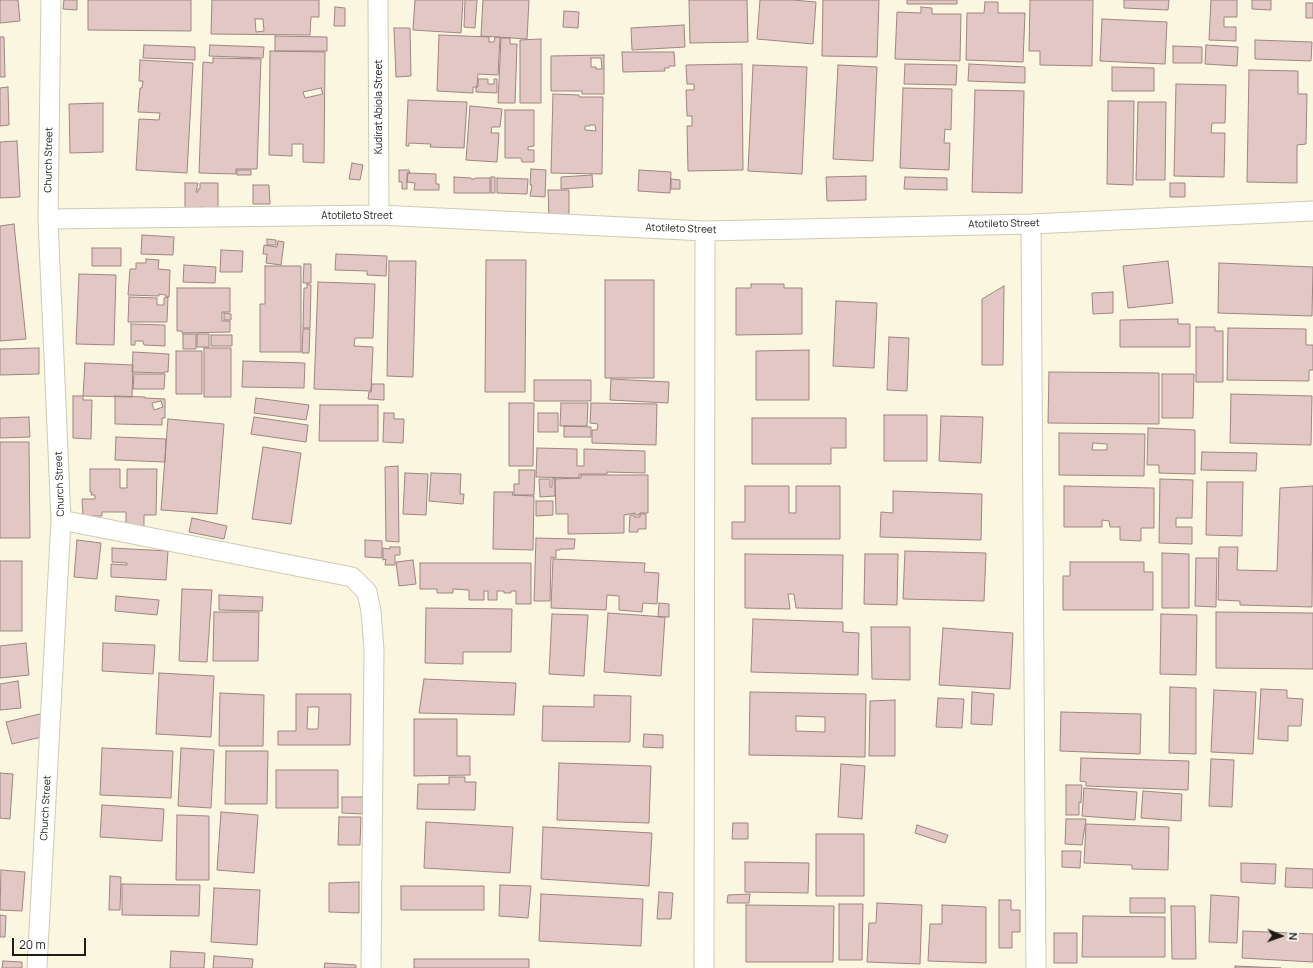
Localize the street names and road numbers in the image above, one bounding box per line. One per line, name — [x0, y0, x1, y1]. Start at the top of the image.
street label: Kudirat Abiola Street — [373, 60, 385, 154]
street label: Church Street — [42, 127, 56, 193]
street label: Atotileto Street — [321, 210, 393, 222]
street label: Atotileto Street — [968, 217, 1040, 231]
street label: Atotileto Street — [645, 222, 717, 236]
street label: Church Street — [53, 451, 67, 517]
street label: Church Street — [38, 775, 54, 841]

